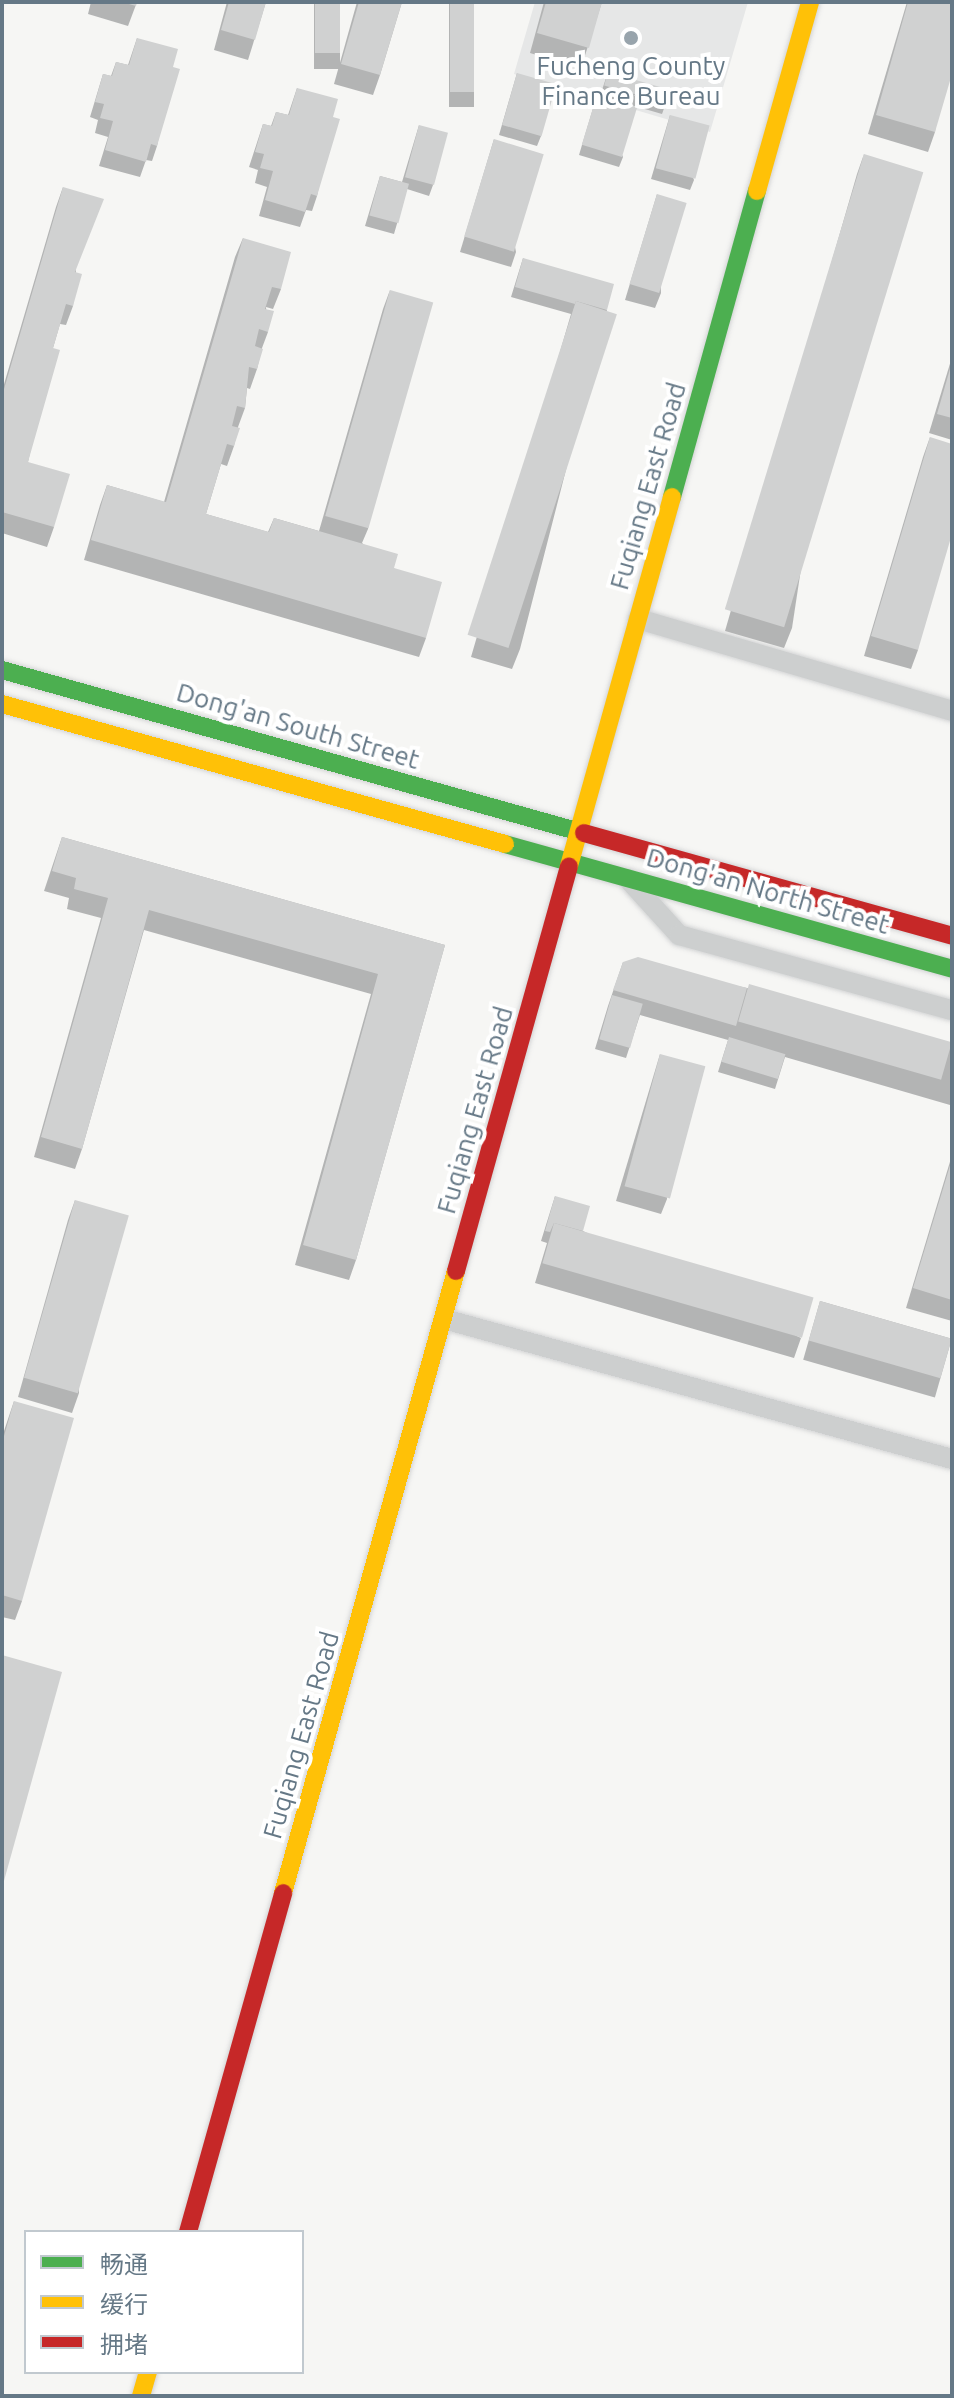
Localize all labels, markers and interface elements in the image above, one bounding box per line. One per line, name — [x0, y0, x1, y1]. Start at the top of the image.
marker: Fucheng County Finance Bureau — [622, 29, 640, 47]
place label: Fucheng County Finance Bureau — [537, 50, 725, 112]
street label: Fuqiang East Road — [603, 379, 693, 593]
street label: Dong'an South Street — [173, 676, 423, 776]
street label: Dong'an North Street — [643, 841, 893, 941]
street label: Fuqiang East Road — [430, 1003, 520, 1217]
street label: Fuqiang East Road — [256, 1628, 346, 1842]
legend — [24, 2230, 304, 2374]
text: 畅通 — [100, 2251, 148, 2278]
text: 缓行 — [100, 2291, 148, 2318]
text: 拥堵 — [100, 2331, 148, 2358]

